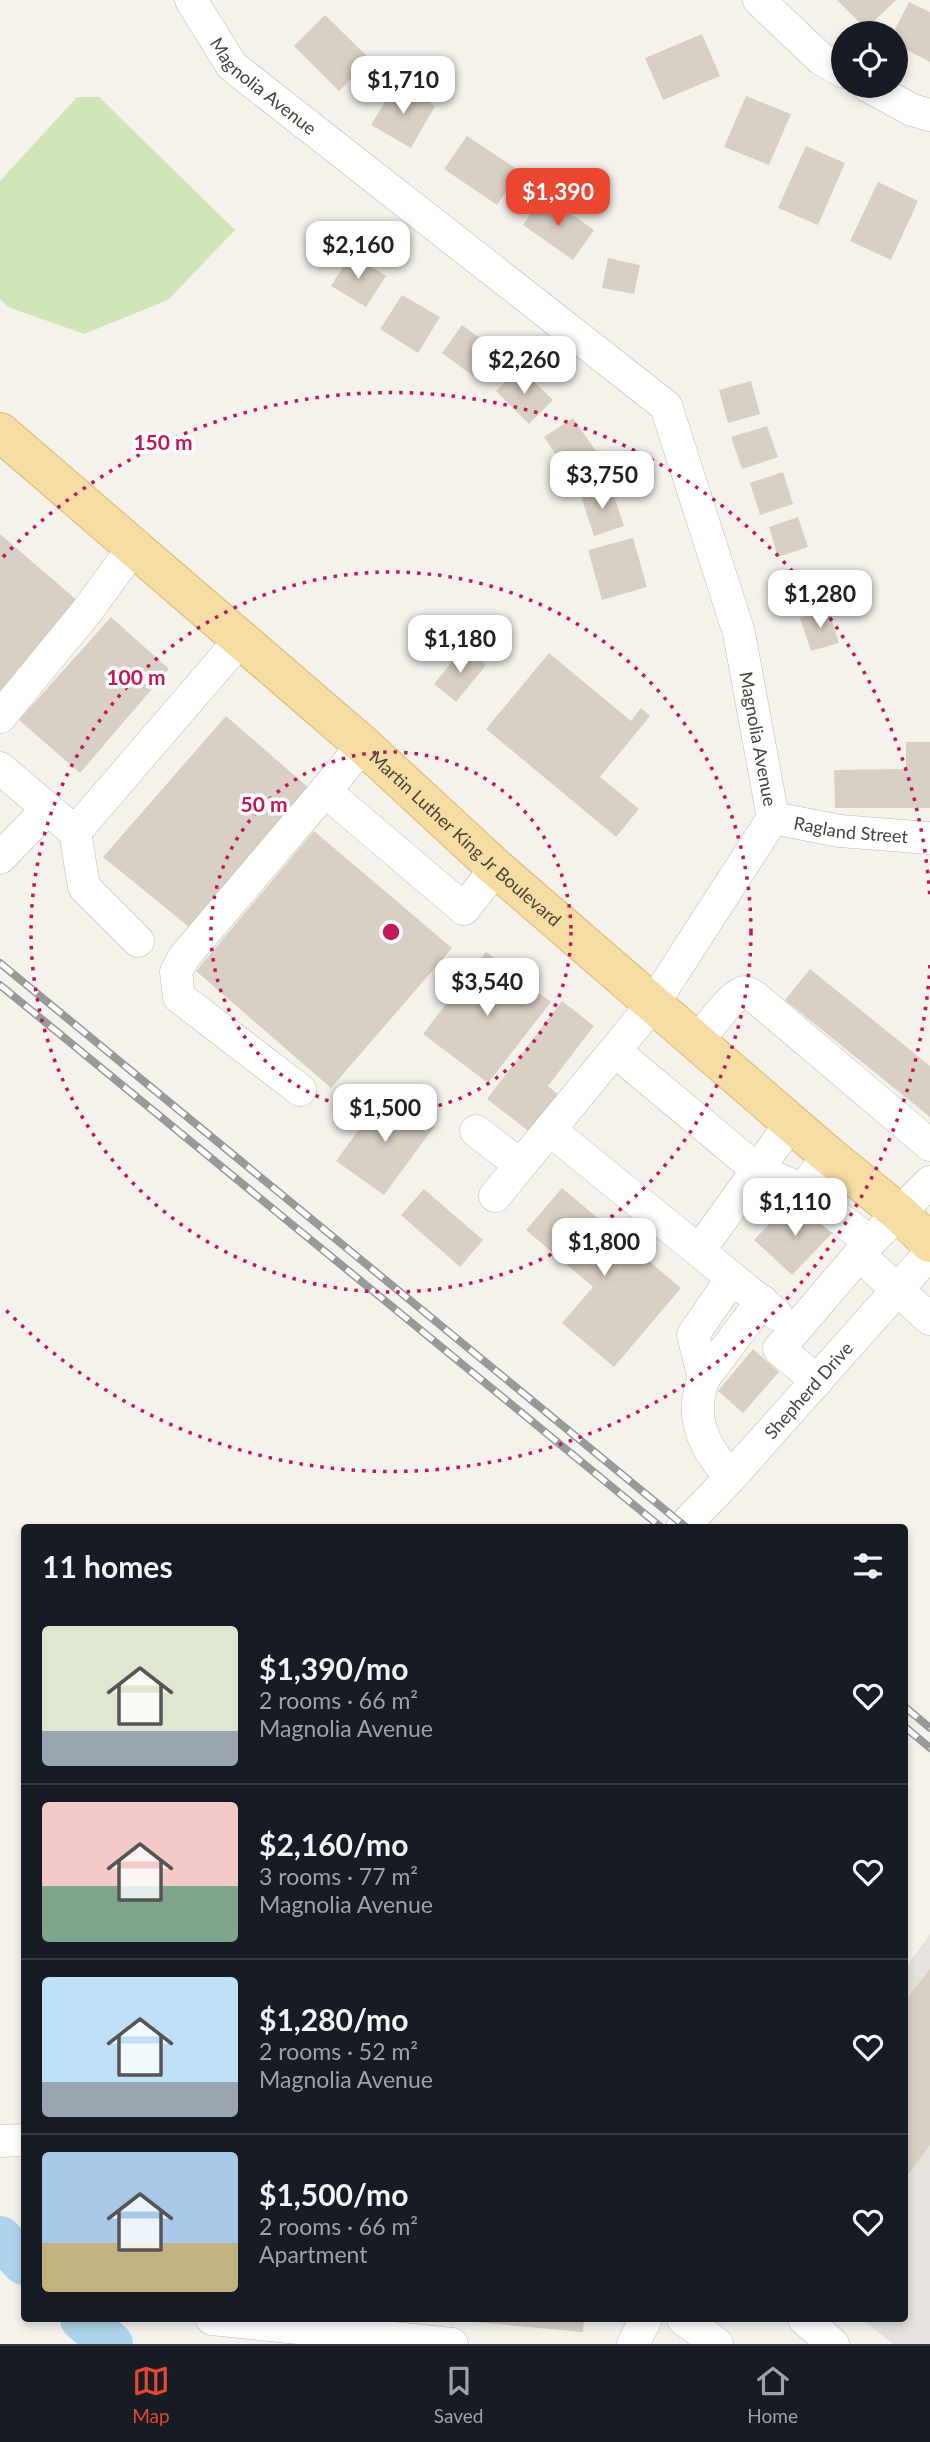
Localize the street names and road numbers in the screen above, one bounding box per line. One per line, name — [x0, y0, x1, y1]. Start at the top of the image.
street label: Magnolia Avenue — [206, 33, 321, 139]
street label: Magnolia Avenue — [735, 670, 782, 808]
street label: Martin Luther King Jr Boulevard — [365, 746, 566, 931]
street label: Ragland Street — [792, 811, 909, 847]
street label: Shepherd Drive — [759, 1337, 857, 1443]

